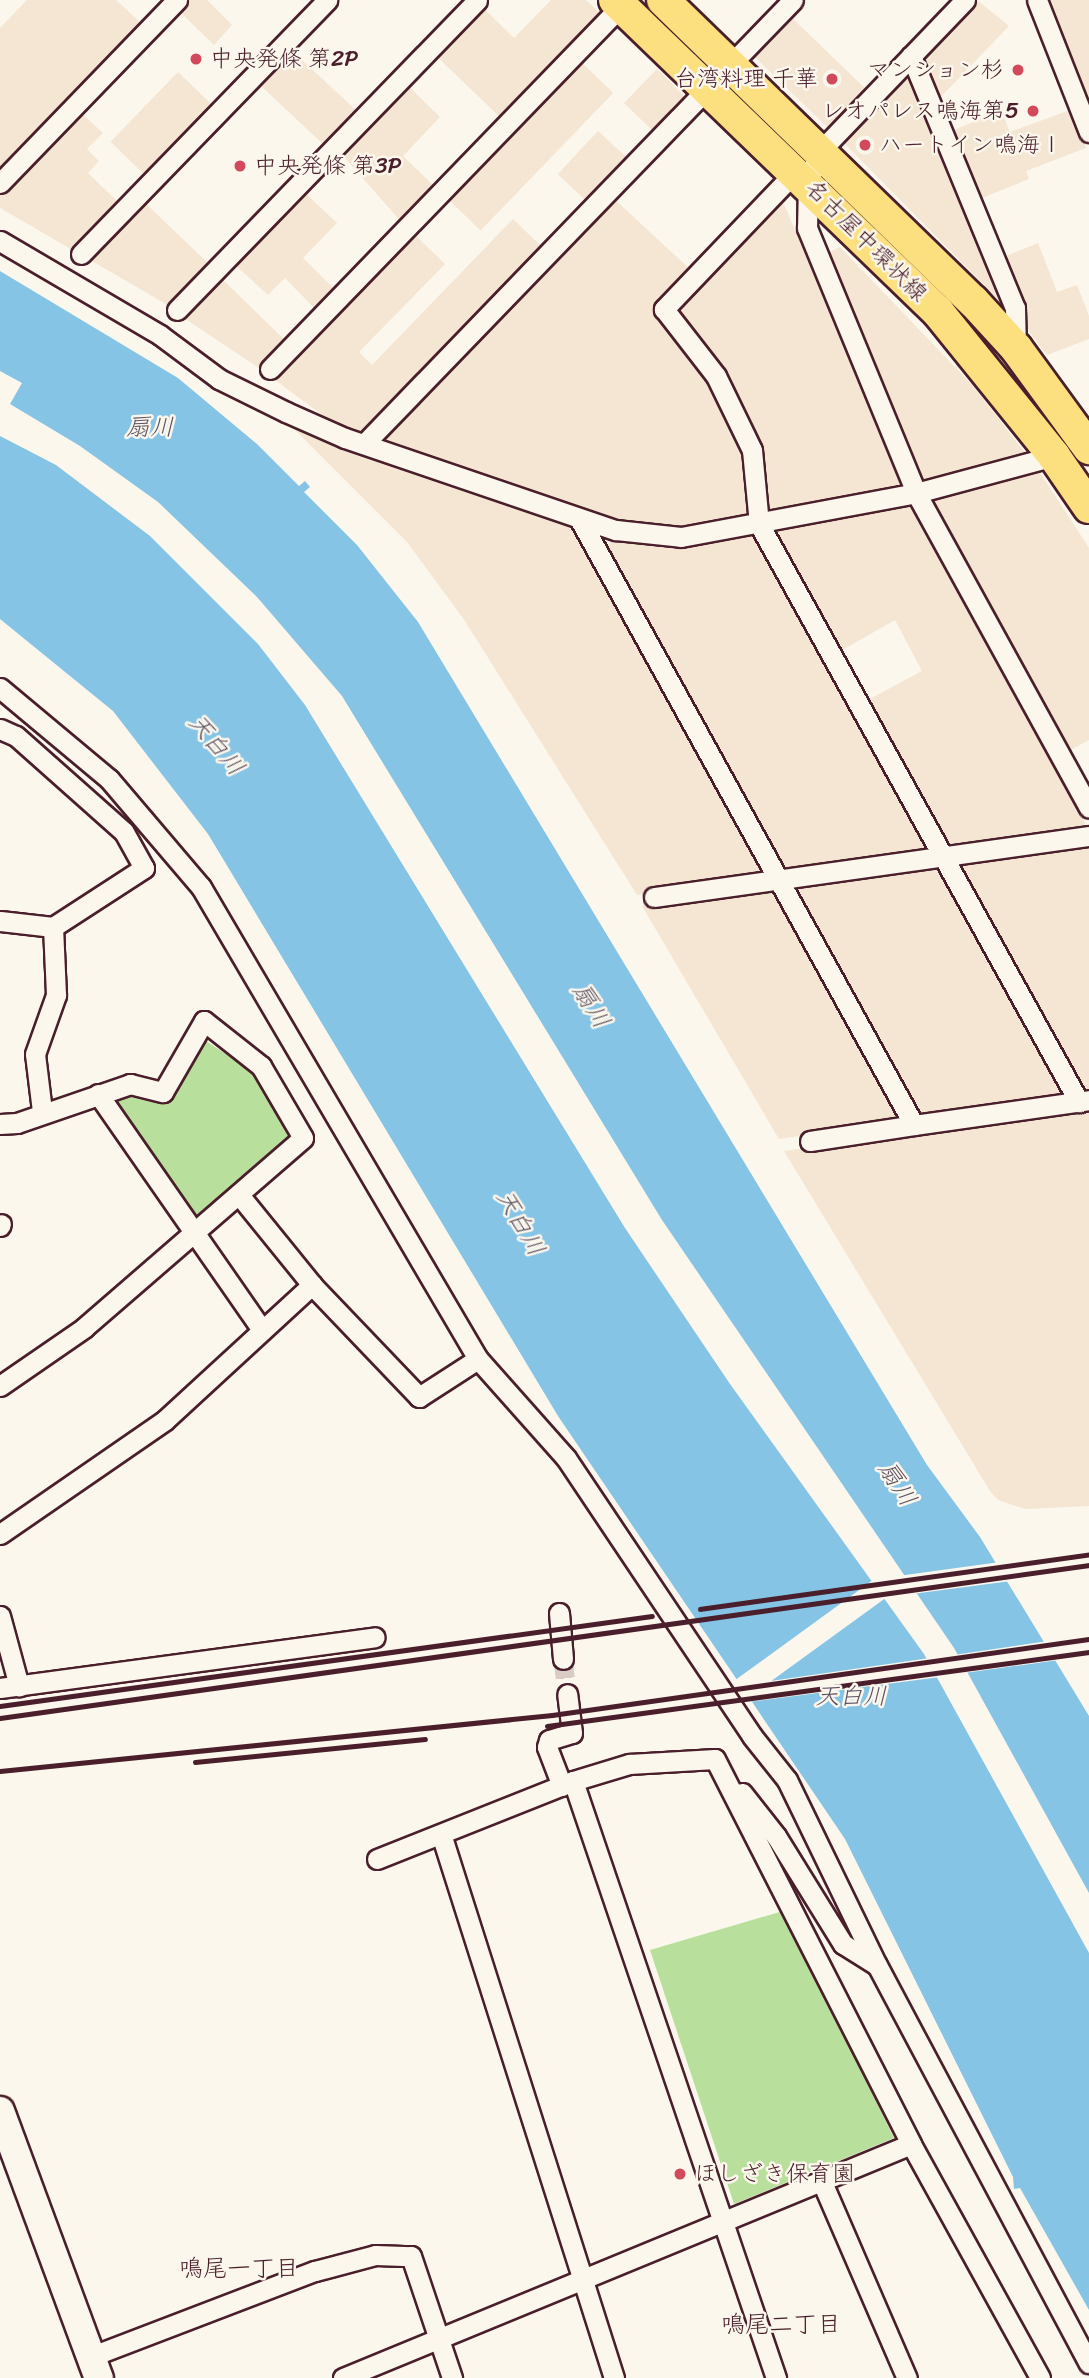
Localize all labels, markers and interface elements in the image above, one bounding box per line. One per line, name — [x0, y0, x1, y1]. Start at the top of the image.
place label: 中央発條 第2P — [210, 45, 358, 73]
marker: 中央発條 第2P — [188, 51, 204, 67]
place label: マンション杉 — [866, 56, 1004, 84]
marker: マンション杉 — [1010, 62, 1026, 78]
place label: 台湾料理 千華 — [674, 65, 818, 93]
marker: 台湾料理 千華 — [824, 71, 840, 87]
place label: レオパレス鳴海第5 — [821, 97, 1019, 125]
marker: レオパレス鳴海第5 — [1025, 103, 1041, 119]
place label: ハートイン鳴海Ⅰ — [879, 131, 1063, 159]
marker: ハートイン鳴海Ⅰ — [857, 137, 873, 153]
place label: 中央発條 第3P — [254, 152, 402, 180]
marker: 中央発條 第3P — [232, 158, 248, 174]
street label: 名古屋中環状線 — [799, 174, 933, 308]
water label: 扇川 — [126, 414, 174, 442]
water label: 天白川 — [182, 708, 250, 782]
water label: 扇川 — [566, 978, 616, 1034]
water label: 天白川 — [490, 1185, 550, 1261]
water label: 扇川 — [872, 1456, 922, 1512]
water label: 天白川 — [815, 1683, 887, 1711]
place label: ほしざき保育園 — [694, 2160, 855, 2188]
marker: ほしざき保育園 — [672, 2166, 688, 2182]
district label: 鳴尾一丁目 — [179, 2255, 299, 2283]
district label: 鳴尾二丁目 — [721, 2311, 841, 2339]

